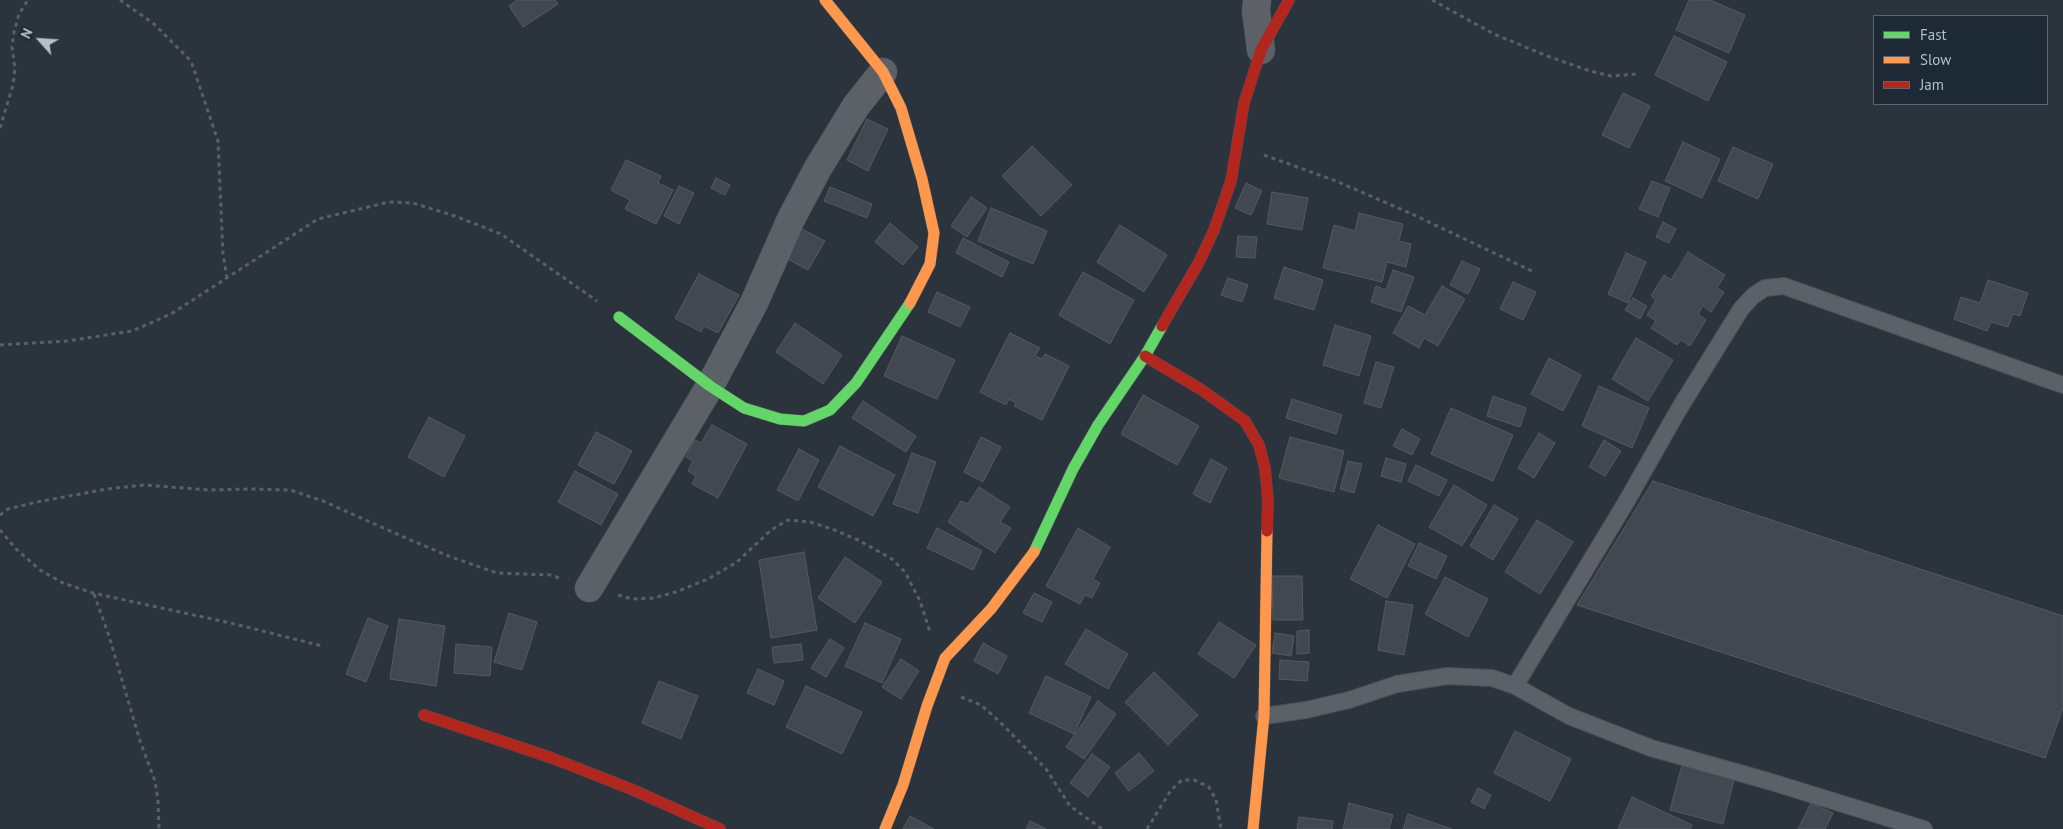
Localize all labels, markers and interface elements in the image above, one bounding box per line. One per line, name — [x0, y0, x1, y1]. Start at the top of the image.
north arrow — [15, 15, 65, 65]
legend — [1873, 15, 2048, 105]
text: N — [16, 25, 37, 42]
text: Fast — [1920, 25, 1947, 44]
text: Slow — [1920, 50, 1951, 69]
text: Jam — [1920, 75, 1944, 94]

